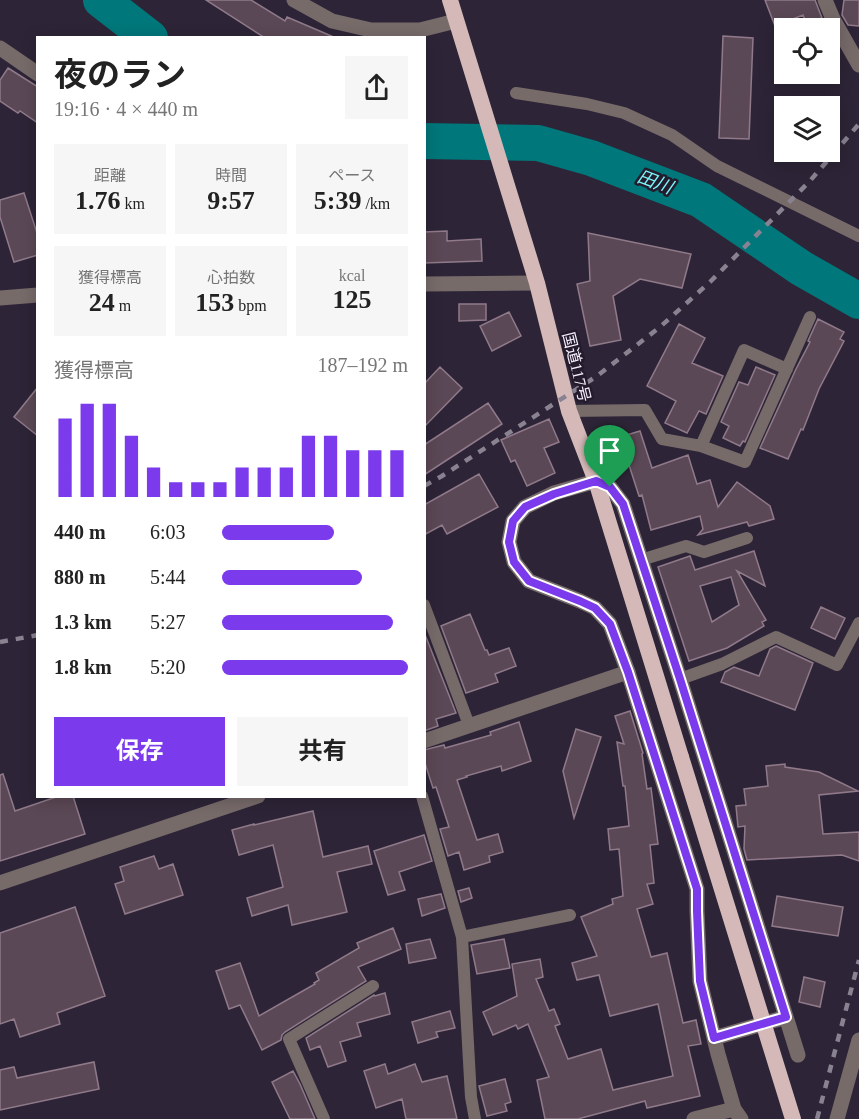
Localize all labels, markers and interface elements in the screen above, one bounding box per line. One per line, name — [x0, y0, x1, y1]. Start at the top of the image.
map controls — [774, 18, 840, 162]
button: locate — [774, 18, 840, 84]
button: share — [345, 56, 408, 119]
text: 夜のラン — [54, 57, 186, 93]
button: layers — [774, 96, 840, 162]
text: 19:16 · 4 × 440 m — [54, 98, 198, 120]
water label: 田川 — [635, 166, 677, 199]
text: 距離 — [94, 167, 126, 184]
text: 時間 — [215, 167, 247, 184]
text: ペース — [328, 167, 376, 184]
text: 1.76 — [75, 186, 121, 215]
text: 9:57 — [207, 186, 255, 215]
text: 5:39 — [314, 186, 361, 215]
text: km — [121, 195, 145, 212]
text: /km — [361, 195, 390, 212]
text: kcal — [339, 267, 365, 284]
text: 獲得標高 — [78, 269, 142, 286]
text: 心拍数 — [207, 269, 255, 286]
text: 125 — [333, 285, 372, 314]
text: 24 — [89, 288, 115, 317]
text: 153 — [195, 288, 234, 317]
text: m — [115, 297, 131, 314]
text: bpm — [234, 297, 267, 314]
street label: 国道117号 — [560, 330, 593, 404]
text: 187–192 m — [317, 354, 408, 376]
text: 獲得標高 — [54, 359, 134, 381]
pin — [584, 425, 635, 487]
icon: arrive — [593, 434, 626, 467]
text: 440 m — [54, 521, 106, 543]
text: 6:03 — [150, 521, 186, 543]
text: 880 m — [54, 566, 106, 588]
text: 5:44 — [150, 566, 186, 588]
text: 1.3 km — [54, 611, 112, 633]
text: 5:27 — [150, 611, 186, 633]
text: 1.8 km — [54, 656, 112, 678]
text: 5:20 — [150, 656, 186, 678]
button: 保存 — [54, 717, 225, 786]
button: 共有 — [237, 717, 408, 786]

